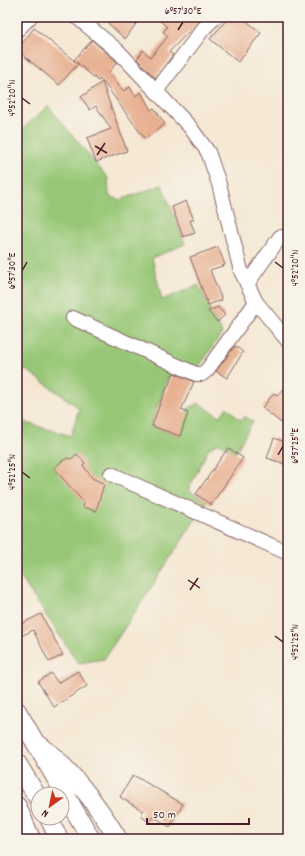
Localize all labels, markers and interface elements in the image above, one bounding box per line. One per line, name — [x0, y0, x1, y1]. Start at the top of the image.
text: 6°57'30"E — [165, 5, 202, 19]
text: 4°52'20"N — [6, 80, 20, 116]
text: 4°52'20"N — [289, 250, 303, 286]
text: 6°57'30"E — [6, 252, 20, 289]
text: 6°57'25"E — [289, 428, 303, 464]
text: 4°52'25"N — [6, 454, 20, 490]
text: 4°52'25"N — [289, 624, 303, 660]
north arrow — [30, 786, 70, 826]
scale bar — [147, 800, 249, 826]
text: N — [39, 804, 52, 821]
text: 50 m — [153, 807, 176, 824]

